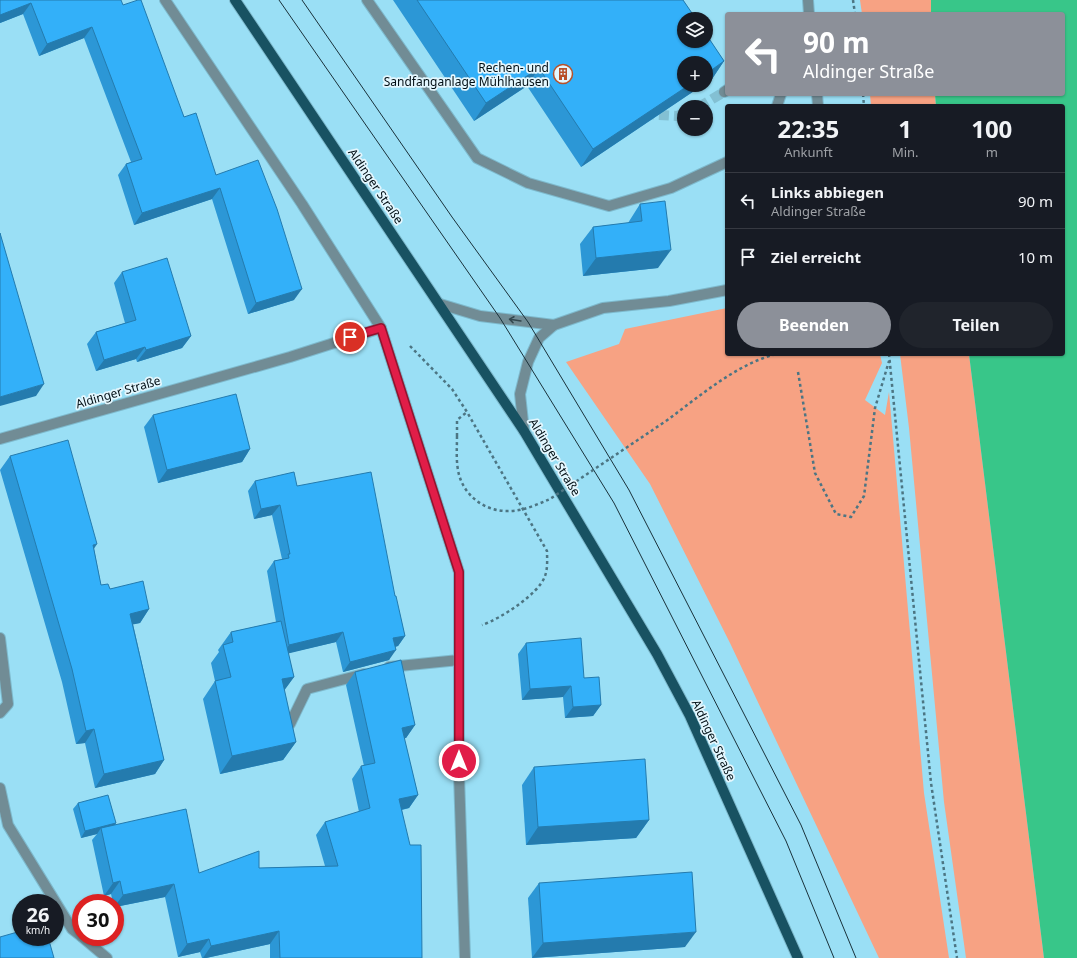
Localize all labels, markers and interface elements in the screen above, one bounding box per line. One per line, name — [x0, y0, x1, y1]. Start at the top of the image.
map controls — [677, 12, 713, 136]
button: layers — [677, 12, 713, 48]
text: 90 m — [803, 23, 870, 61]
icon: left — [737, 28, 789, 80]
button: + — [677, 56, 713, 92]
place label: Rechen- und Sandfanganlage Mühlhausen — [384, 59, 549, 90]
text: Aldinger Straße — [803, 59, 934, 83]
building icon: Rechen- und Sandfanganlage Mühlhausen — [552, 63, 574, 85]
button: − — [677, 100, 713, 136]
text: 22:35 — [778, 112, 839, 145]
text: 1 — [898, 112, 912, 145]
text: 100 — [971, 112, 1012, 145]
text: Ankunft — [784, 143, 833, 161]
text: Min. — [892, 143, 919, 161]
text: m — [986, 143, 998, 161]
street label: Aldinger Straße — [344, 145, 408, 227]
text: Links abbiegen — [771, 182, 884, 202]
icon: left — [737, 190, 759, 212]
text: 90 m — [1018, 191, 1053, 211]
text: Aldinger Straße — [771, 202, 866, 220]
icon: arrive — [737, 246, 759, 268]
text: Ziel erreicht — [771, 247, 861, 267]
text: 10 m — [1018, 247, 1053, 267]
button: Beenden — [737, 302, 891, 348]
button: Teilen — [899, 302, 1053, 348]
one-way arrow — [509, 316, 522, 324]
pin — [333, 320, 367, 354]
icon: arrive — [339, 326, 361, 348]
street label: Aldinger Straße — [74, 372, 163, 412]
street label: Aldinger Straße — [525, 415, 585, 499]
street label: Aldinger Straße — [688, 697, 740, 783]
position arrow — [438, 740, 480, 782]
speed limit sign: 30 — [72, 894, 124, 946]
text: 26 — [27, 901, 49, 928]
text: km/h — [26, 923, 50, 937]

